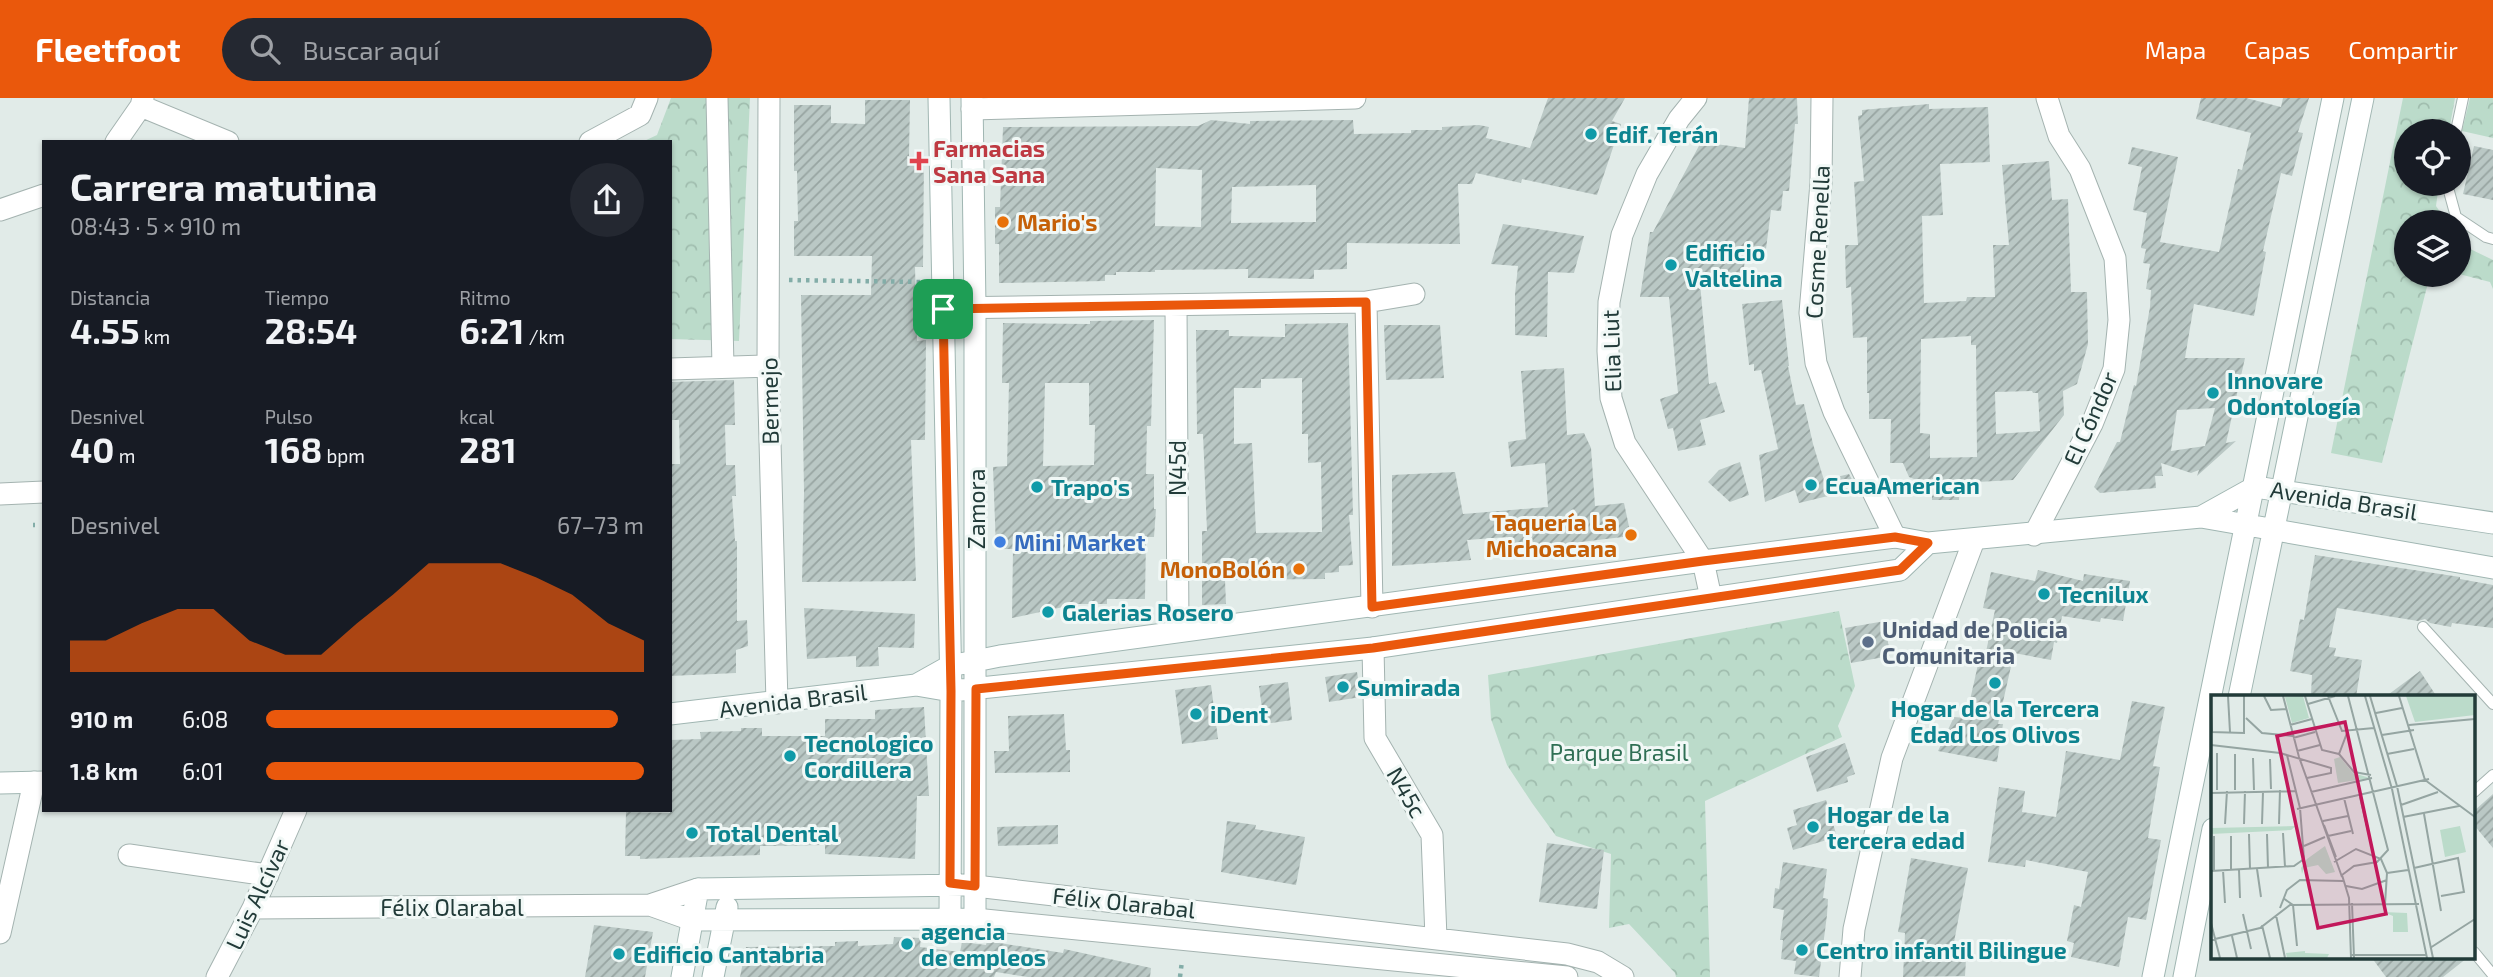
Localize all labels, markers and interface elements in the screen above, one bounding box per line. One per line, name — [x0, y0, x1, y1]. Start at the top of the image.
search box — [222, 18, 712, 81]
text: Fleetfoot — [35, 29, 180, 69]
icon: search — [246, 30, 284, 68]
text: Buscar aquí — [302, 34, 440, 65]
text: Mapa — [2145, 35, 2206, 64]
text: Capas — [2244, 35, 2310, 64]
text: Compartir — [2348, 35, 2458, 64]
map controls — [2394, 119, 2471, 287]
button: locate — [2394, 119, 2471, 196]
place label: Edif. Terán — [1605, 120, 1718, 148]
marker: Edif. Terán — [1583, 126, 1599, 142]
place label: Farmacias Sana Sana — [933, 134, 1045, 188]
marker: Farmacias Sana Sana — [911, 153, 927, 169]
text: Carrera matutina — [70, 163, 377, 209]
button: share — [570, 163, 644, 237]
street label: Cosme Renella — [1799, 164, 1835, 320]
place label: Mario's — [1017, 208, 1098, 236]
button: layers — [2394, 210, 2471, 287]
text: 08:43 · 5 × 910 m — [70, 212, 241, 240]
marker: Mario's — [995, 214, 1011, 230]
place label: Edificio Valtelina — [1685, 238, 1783, 292]
marker: Edificio Valtelina — [1663, 257, 1679, 273]
pin — [913, 279, 973, 339]
text: Distancia — [70, 286, 150, 309]
text: Tiempo — [265, 286, 329, 309]
text: Ritmo — [459, 286, 510, 309]
icon: arrive — [924, 290, 962, 328]
text: 4.55 — [70, 309, 139, 351]
text: 28:54 — [265, 309, 357, 351]
text: 6:21 — [459, 309, 524, 351]
street label: Elia Liut — [1596, 309, 1626, 393]
text: km — [139, 325, 170, 348]
text: /km — [524, 325, 565, 348]
street label: Bermejo — [754, 357, 784, 445]
place label: Innovare Odontología — [2227, 366, 2361, 420]
street label: El Cóndor — [2057, 367, 2123, 469]
marker: Innovare Odontología — [2205, 385, 2221, 401]
text: Desnivel — [70, 405, 144, 428]
text: Pulso — [265, 405, 313, 428]
text: kcal — [459, 405, 494, 428]
text: 40 — [70, 428, 114, 470]
text: 168 — [265, 428, 322, 470]
text: 281 — [459, 428, 517, 470]
street label: N45d — [1163, 440, 1191, 496]
text: m — [114, 444, 135, 467]
text: bpm — [322, 444, 365, 467]
street label: Zamora — [962, 469, 990, 549]
place label: EcuaAmerican — [1825, 471, 1980, 499]
place label: Trapo's — [1051, 473, 1130, 501]
street label: Avenida Brasil — [2268, 475, 2420, 525]
marker: EcuaAmerican — [1803, 477, 1819, 493]
marker: Trapo's — [1029, 479, 1045, 495]
place label: Taquería La Michoacana — [1486, 508, 1617, 562]
text: Desnivel — [70, 511, 160, 539]
text: 67–73 m — [557, 511, 644, 539]
marker: Taquería La Michoacana — [1623, 527, 1639, 543]
place label: Mini Market — [1014, 528, 1145, 556]
marker: Mini Market — [992, 534, 1008, 550]
place label: MonoBolón — [1160, 555, 1285, 583]
marker: MonoBolón — [1291, 561, 1307, 577]
place label: Tecnilux — [2058, 580, 2149, 608]
marker: Tecnilux — [2036, 586, 2052, 602]
place label: Galerias Rosero — [1062, 598, 1234, 626]
marker: Galerias Rosero — [1040, 604, 1056, 620]
place label: Unidad de Policia Comunitaria — [1882, 615, 2068, 669]
marker: Unidad de Policia Comunitaria — [1860, 634, 1876, 650]
place label: Sumirada — [1357, 673, 1460, 701]
marker: Hogar de la Tercera Edad Los Olivos — [1987, 675, 2003, 691]
street label: Avenida Brasil — [718, 677, 869, 723]
marker: Sumirada — [1335, 679, 1351, 695]
place label: Hogar de la Tercera Edad Los Olivos — [1891, 694, 2099, 748]
inset map — [2211, 695, 2476, 960]
place label: iDent — [1210, 700, 1268, 728]
text: 910 m — [70, 705, 133, 733]
text: 6:08 — [182, 705, 228, 733]
marker: iDent — [1188, 706, 1204, 722]
place label: Tecnologico Cordillera — [804, 729, 934, 783]
park label: Parque Brasil — [1549, 738, 1689, 766]
marker: Tecnologico Cordillera — [782, 748, 798, 764]
text: 1.8 km — [70, 757, 138, 785]
text: 6:01 — [182, 757, 224, 785]
street label: N45c — [1381, 762, 1433, 822]
place label: Hogar de la tercera edad — [1827, 800, 1965, 854]
place label: Total Dental — [706, 819, 839, 847]
marker: Hogar de la tercera edad — [1805, 819, 1821, 835]
marker: Total Dental — [684, 825, 700, 841]
street label: Luis Alcívar — [219, 834, 295, 954]
street label: Félix Olarabal — [1051, 881, 1197, 923]
street label: Félix Olarabal — [380, 893, 524, 921]
place label: agencia de empleos — [921, 917, 1046, 971]
marker: agencia de empleos — [899, 936, 915, 952]
place label: Centro infantil Bilingue — [1816, 936, 2067, 964]
place label: Edificio Cantabria — [633, 940, 824, 968]
marker: Centro infantil Bilingue — [1794, 942, 1810, 958]
marker: Edificio Cantabria — [611, 946, 627, 962]

